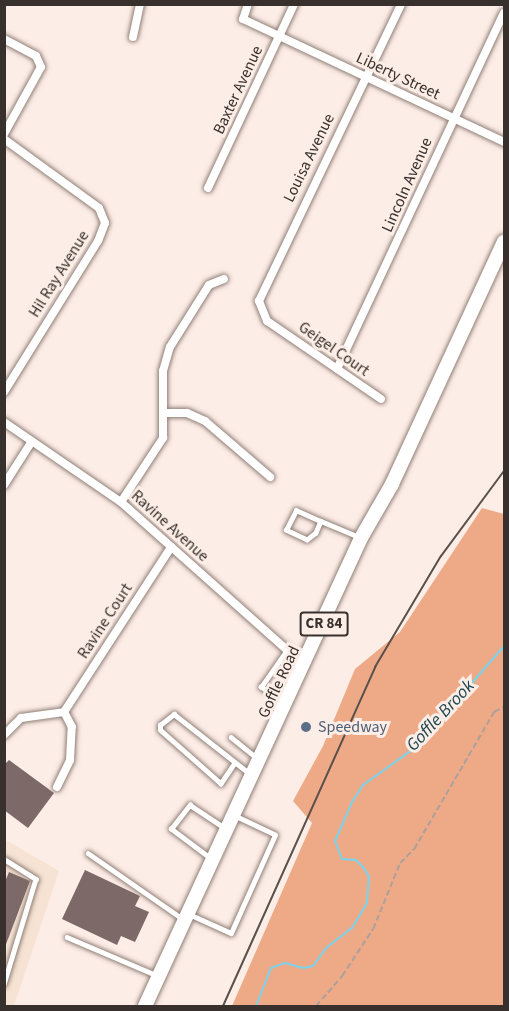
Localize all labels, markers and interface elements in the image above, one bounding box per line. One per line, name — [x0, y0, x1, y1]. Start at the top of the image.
street label: Baxter Avenue — [209, 43, 267, 137]
street label: Liberty Street — [353, 48, 443, 104]
street label: Louisa Avenue — [279, 111, 339, 205]
street label: Lincoln Avenue — [378, 135, 436, 235]
street label: Hil Ray Avenue — [25, 227, 93, 321]
street label: Geigel Court — [295, 318, 373, 380]
street label: Ravine Avenue — [127, 486, 213, 566]
street label: Ravine Court — [74, 580, 136, 662]
road number: CR 84 — [298, 612, 350, 636]
street label: Goffle Road — [254, 643, 304, 721]
water label: Goffle Brook — [403, 676, 479, 756]
place label: Speedway — [318, 717, 387, 737]
marker: Speedway — [299, 720, 313, 734]

